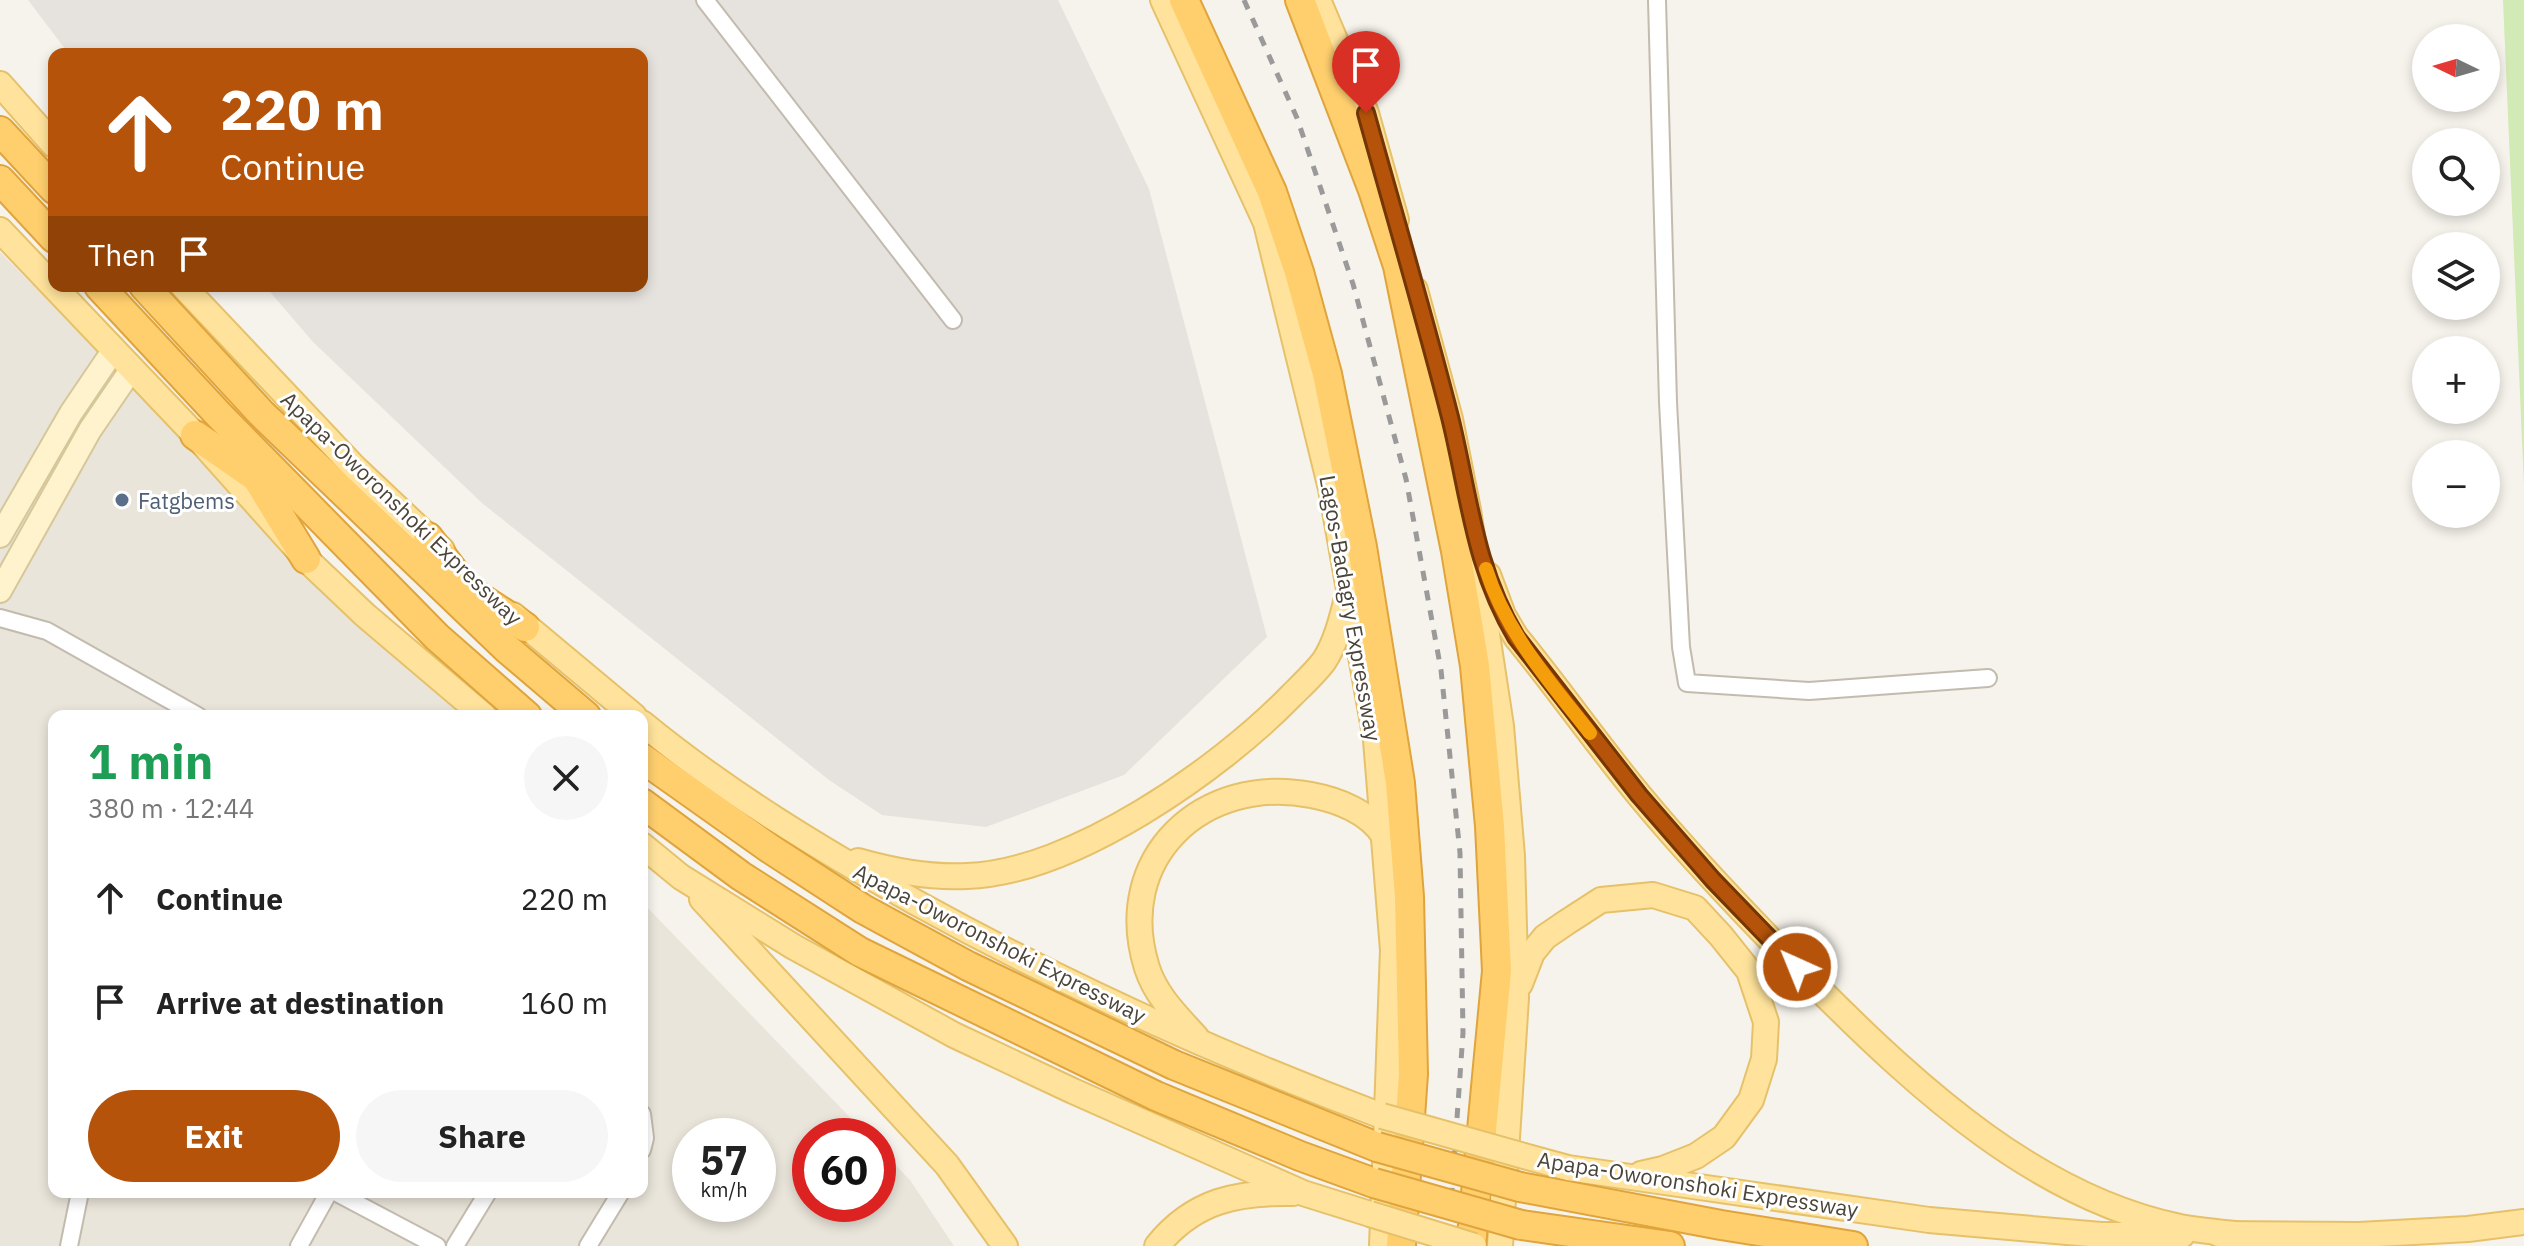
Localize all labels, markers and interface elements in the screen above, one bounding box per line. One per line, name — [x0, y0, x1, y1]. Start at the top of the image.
north arrow — [2412, 24, 2500, 112]
map controls — [2412, 24, 2500, 528]
pin — [1332, 31, 1400, 113]
icon: arrive — [1344, 43, 1388, 87]
text: 220 m — [220, 73, 384, 145]
icon: ahead — [88, 80, 192, 184]
button: search — [2412, 128, 2500, 216]
text: Continue — [220, 143, 365, 190]
icon: arrive — [172, 232, 216, 276]
button: layers — [2412, 232, 2500, 320]
text: Then — [88, 235, 156, 274]
button: + — [2412, 336, 2500, 424]
street label: Apapa-Oworonshoki Expressway — [275, 385, 529, 631]
button: − — [2412, 440, 2500, 528]
street label: Lagos-Badagry Expressway — [1313, 473, 1389, 743]
place label: Fatgbems — [138, 486, 235, 515]
marker: Fatgbems — [113, 491, 131, 509]
text: 1 min — [88, 730, 213, 792]
button: close — [524, 736, 608, 820]
text: 380 m · 12:44 — [88, 791, 254, 825]
street label: Apapa-Oworonshoki Expressway — [849, 856, 1151, 1030]
icon: ahead — [88, 876, 132, 920]
text: Continue — [156, 879, 283, 918]
text: 220 m — [521, 879, 608, 918]
position arrow — [1755, 925, 1839, 1009]
icon: arrive — [88, 980, 132, 1024]
text: Arrive at destination — [156, 983, 444, 1022]
text: 160 m — [521, 983, 608, 1022]
button: Exit — [88, 1090, 340, 1182]
button: Share — [356, 1090, 608, 1182]
speed limit sign: 60 — [792, 1118, 896, 1222]
text: 57 — [700, 1134, 748, 1186]
street label: Apapa-Oworonshoki Expressway — [1535, 1144, 1861, 1224]
text: km/h — [700, 1176, 748, 1203]

